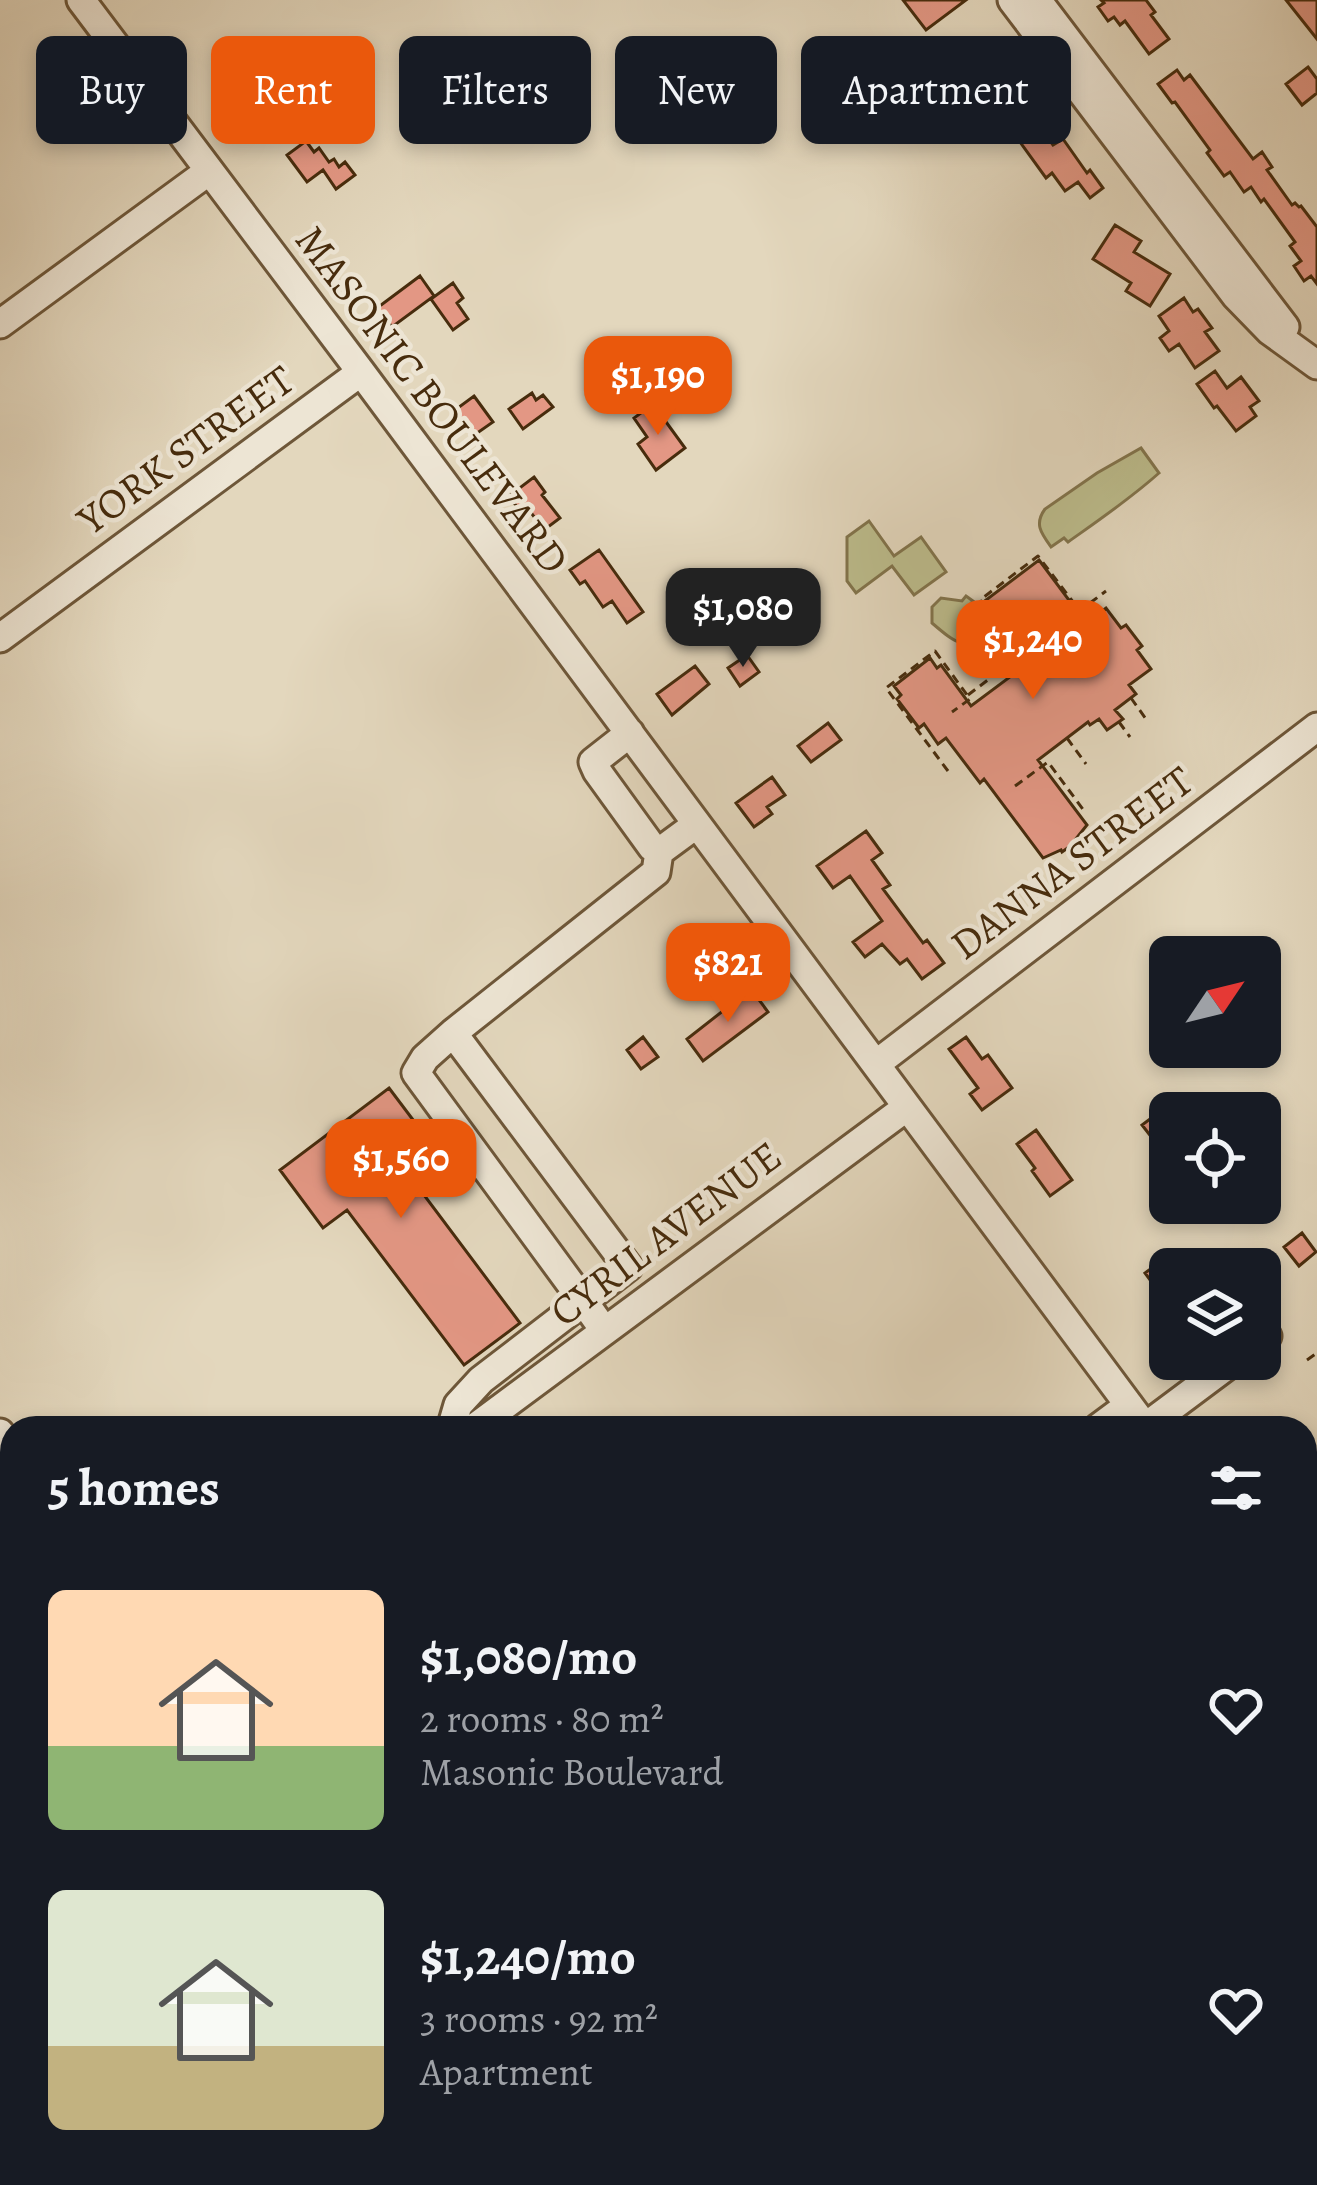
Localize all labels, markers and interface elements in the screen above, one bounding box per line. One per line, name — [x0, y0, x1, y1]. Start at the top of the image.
chip: Buy — [36, 36, 187, 144]
chip: Rent — [211, 36, 375, 144]
chip: Filters — [399, 36, 591, 144]
chip: New — [615, 36, 777, 144]
chip: Apartment — [801, 36, 1071, 144]
street label: MASONIC BOULEVARD — [283, 213, 583, 585]
pin: $1,190 — [560, 336, 756, 438]
text: $1,190 — [611, 348, 705, 401]
street label: YORK STREET — [65, 351, 305, 548]
pin: $1,080 — [645, 568, 841, 670]
text: $1,080 — [693, 580, 793, 633]
pin: $1,240 — [935, 600, 1131, 702]
text: $1,240 — [983, 612, 1083, 665]
street label: DANNA STREET — [938, 752, 1204, 972]
pin: $821 — [657, 923, 799, 1025]
text: $821 — [693, 935, 763, 988]
north arrow — [1149, 936, 1281, 1068]
map controls — [1149, 936, 1281, 1380]
button: locate — [1149, 1092, 1281, 1224]
pin: $1,560 — [303, 1119, 499, 1221]
street label: CYRIL AVENUE — [538, 1128, 793, 1339]
text: $1,560 — [352, 1131, 450, 1184]
button: layers — [1149, 1248, 1281, 1380]
text: 5 homes — [48, 1453, 220, 1523]
icon: filters — [1203, 1455, 1269, 1521]
text: $1,080/mo — [420, 1622, 637, 1692]
icon: home — [144, 1638, 288, 1782]
icon: heart — [1203, 1677, 1269, 1743]
text: 2 rooms · 80 m² — [420, 1692, 664, 1745]
text: Masonic Boulevard — [420, 1745, 723, 1798]
text: $1,240/mo — [420, 1922, 636, 1992]
icon: home — [144, 1938, 288, 2082]
icon: heart — [1203, 1977, 1269, 2043]
text: 3 rooms · 92 m² — [420, 1992, 658, 2045]
text: Apartment — [420, 2045, 593, 2098]

